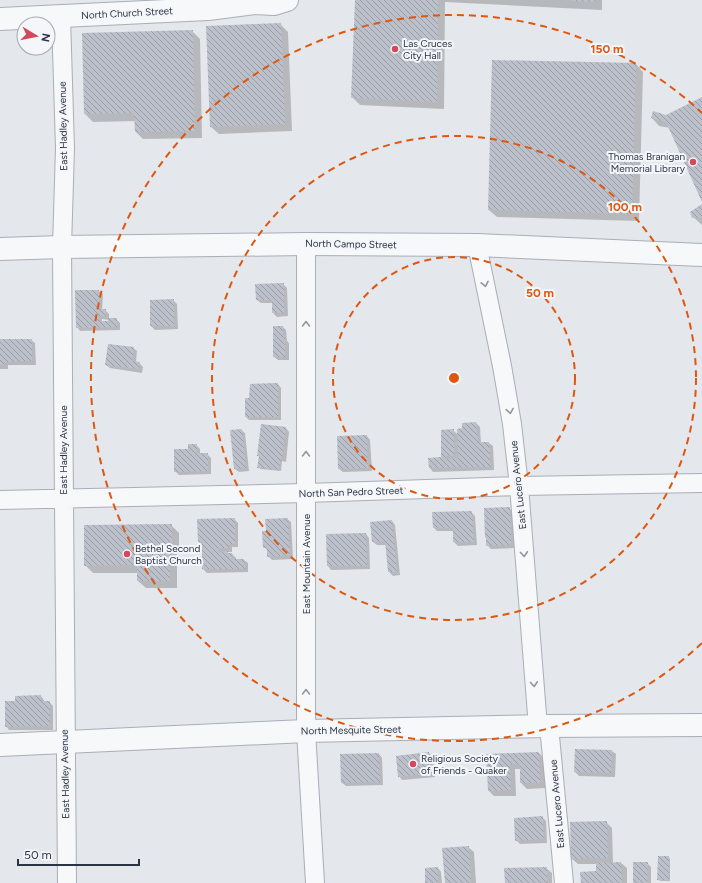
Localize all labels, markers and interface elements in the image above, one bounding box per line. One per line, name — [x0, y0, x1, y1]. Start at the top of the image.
street label: North Church Street — [81, 4, 173, 22]
north arrow — [16, 16, 56, 56]
text: N — [38, 32, 52, 43]
place label: Las Cruces City Hall — [403, 37, 452, 62]
text: 150 m — [590, 42, 624, 56]
marker: Las Cruces City Hall — [390, 44, 400, 54]
street label: East Hadley Avenue — [56, 81, 70, 171]
place label: Thomas Branigan Memorial Library — [608, 150, 686, 175]
marker: Thomas Branigan Memorial Library — [688, 157, 698, 167]
text: 100 m — [608, 200, 642, 214]
street label: North Campo Street — [305, 237, 397, 251]
one-way arrow — [480, 280, 488, 287]
text: 50 m — [526, 286, 554, 300]
one-way arrow — [302, 321, 310, 327]
centre of rings — [447, 371, 461, 385]
street label: East Hadley Avenue — [57, 405, 70, 495]
one-way arrow — [505, 408, 514, 414]
street label: East Lucero Avenue — [507, 440, 529, 530]
one-way arrow — [302, 451, 310, 457]
street label: North San Pedro Street — [298, 484, 404, 500]
street label: East Mountain Avenue — [300, 513, 313, 614]
place label: Bethel Second Baptist Church — [135, 542, 202, 567]
marker: Bethel Second Baptist Church — [122, 549, 132, 559]
one-way arrow — [520, 551, 529, 557]
one-way arrow — [530, 681, 539, 687]
one-way arrow — [302, 689, 310, 695]
street label: North Mesquite Street — [301, 723, 402, 737]
street label: East Hadley Avenue — [58, 729, 72, 819]
place label: Religious Society of Friends - Quaker — [421, 752, 507, 777]
marker: Religious Society of Friends - Quaker — [408, 759, 418, 769]
street label: East Lucero Avenue — [547, 759, 567, 849]
scale bar — [18, 841, 139, 867]
text: 50 m — [24, 848, 52, 862]

